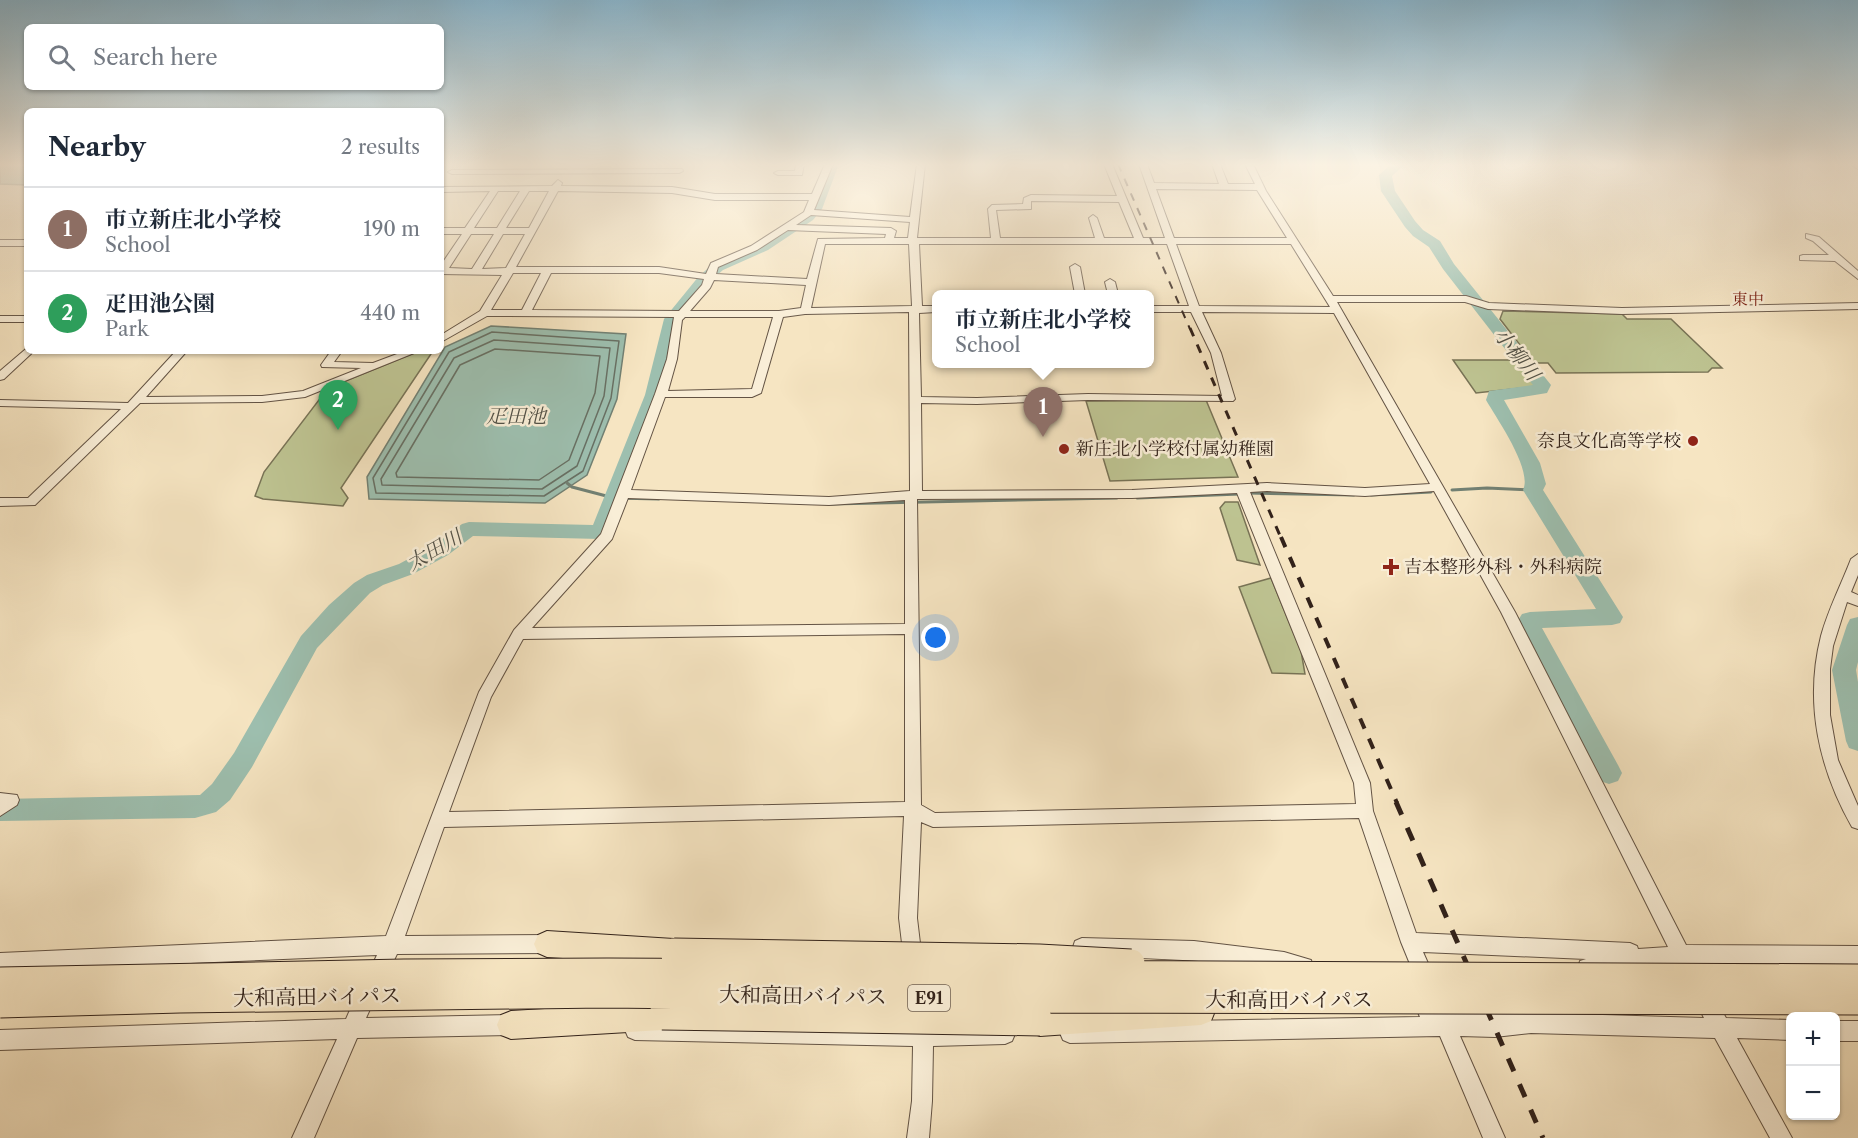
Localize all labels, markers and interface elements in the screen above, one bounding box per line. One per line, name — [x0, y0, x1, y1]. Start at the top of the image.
search box — [24, 24, 444, 90]
icon: search — [45, 41, 78, 74]
text: Search here — [93, 44, 218, 71]
text: Nearby — [48, 131, 146, 163]
text: 2 results — [341, 135, 420, 159]
text: 市立新庄北小学校 — [105, 206, 281, 233]
text: 1 — [63, 217, 72, 241]
text: 190 m — [363, 217, 420, 241]
text: School — [105, 233, 170, 257]
district label: 東中 — [1732, 289, 1764, 309]
text: 疋田池公園 — [105, 290, 215, 317]
popup — [932, 290, 1154, 368]
text: 2 — [62, 301, 73, 325]
text: 440 m — [360, 301, 420, 325]
text: 市立新庄北小学校 — [955, 306, 1131, 333]
text: Park — [105, 317, 148, 341]
water label: 小柳川 — [1489, 323, 1546, 387]
text: School — [955, 333, 1020, 357]
pin: 2 — [318, 380, 358, 430]
pin: 1 — [1024, 388, 1062, 437]
water label: 疋田池 — [486, 404, 548, 428]
place label: 奈良文化高等学校 — [1537, 430, 1681, 452]
marker: 奈良文化高等学校 — [1686, 434, 1700, 448]
place label: 新庄北小学校付属幼稚園 — [1076, 438, 1274, 460]
marker: 新庄北小学校付属幼稚園 — [1057, 442, 1071, 456]
water label: 太田川 — [402, 524, 468, 575]
place label: 吉本整形外科・外科病院 — [1404, 556, 1602, 578]
marker: 吉本整形外科・外科病院 — [1382, 558, 1400, 576]
your location — [921, 623, 950, 652]
street label: 大和高田バイパス — [719, 982, 887, 1009]
street label: 大和高田バイパス — [233, 983, 401, 1010]
road number: E91 — [908, 985, 950, 1011]
street label: 大和高田バイパス — [1205, 987, 1373, 1012]
map controls — [1786, 1012, 1840, 1120]
button: + — [1786, 1012, 1840, 1066]
button: − — [1786, 1066, 1840, 1120]

